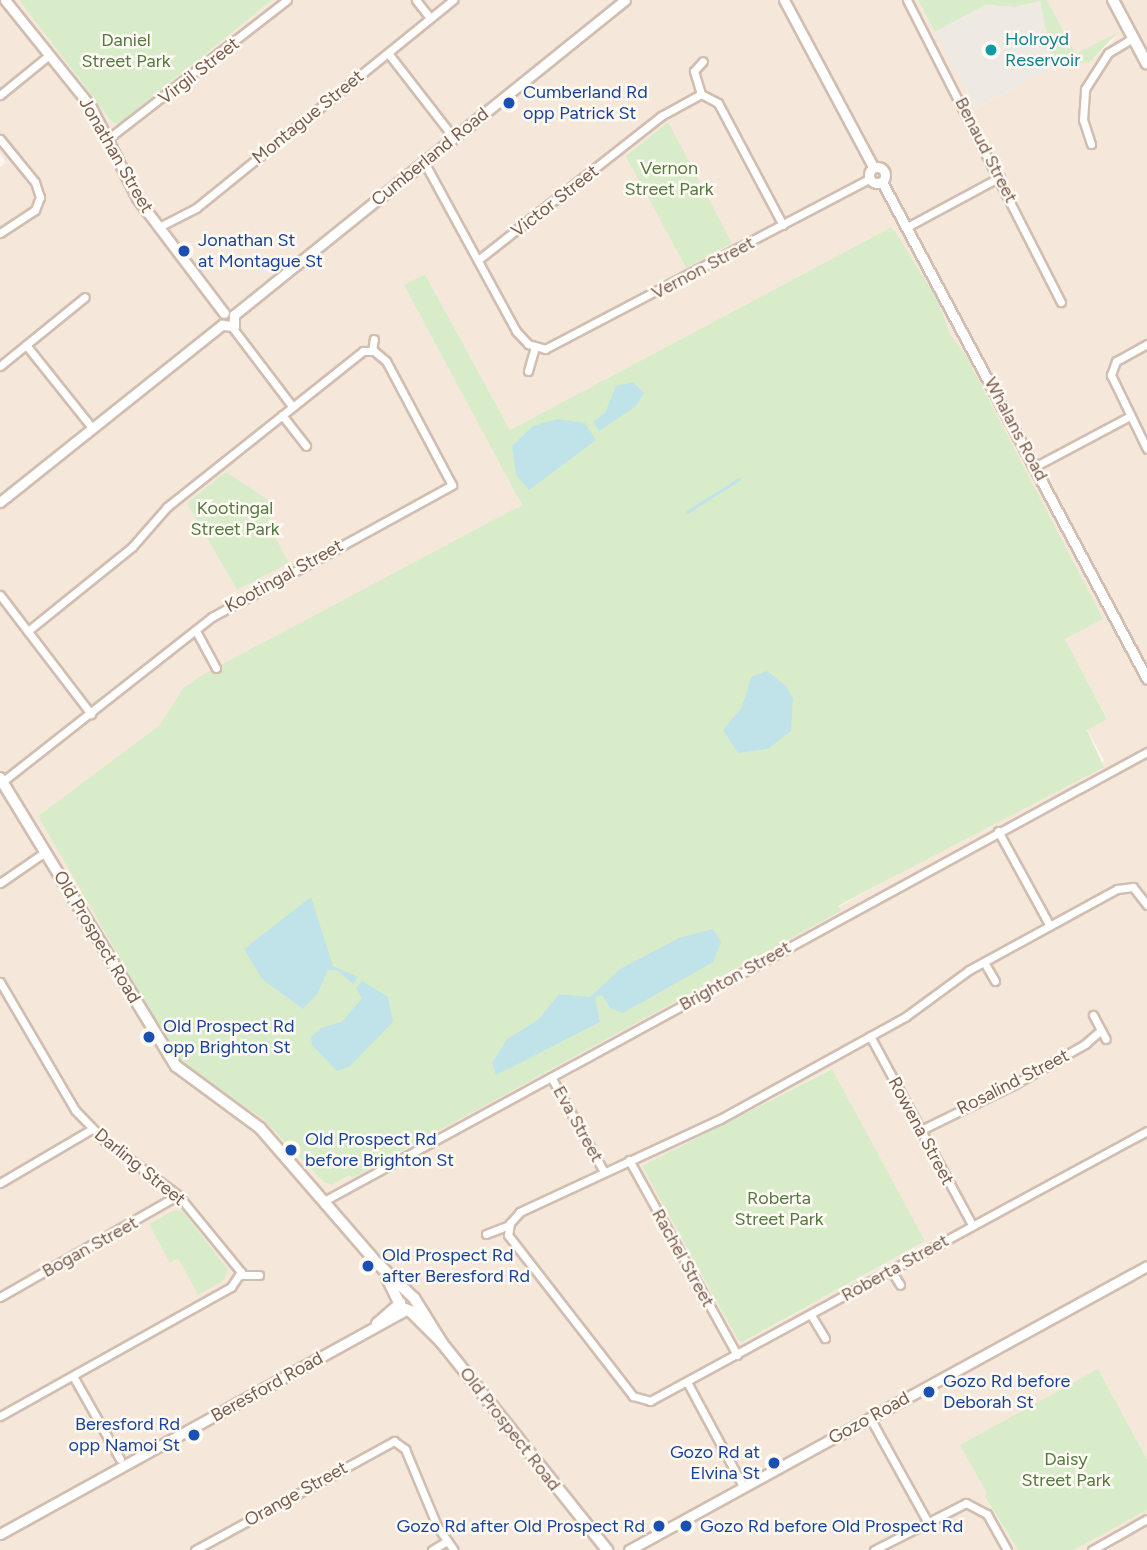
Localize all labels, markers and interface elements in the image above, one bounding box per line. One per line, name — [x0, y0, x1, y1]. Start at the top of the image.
place label: Holroyd Reservoir — [1005, 29, 1080, 72]
park label: Daniel Street Park — [81, 30, 171, 72]
street label: Virgil Street — [154, 33, 244, 109]
marker: Holroyd Reservoir — [983, 42, 999, 58]
street label: Montague Street — [248, 66, 368, 168]
place label: Cumberland Rd opp Patrick St — [523, 82, 648, 124]
street label: Jonathan Street — [74, 93, 158, 217]
street label: Benaud Street — [950, 94, 1022, 206]
marker: Cumberland Rd opp Patrick St — [501, 95, 517, 111]
street label: Cumberland Road — [367, 103, 493, 211]
park label: Vernon Street Park — [624, 158, 714, 200]
street label: Victor Street — [507, 160, 603, 242]
place label: Jonathan St at Montague St — [198, 230, 323, 272]
street label: Vernon Street — [648, 232, 758, 304]
marker: Jonathan St at Montague St — [176, 243, 192, 259]
street label: Whalans Road — [980, 374, 1052, 484]
park label: Kootingal Street Park — [190, 498, 280, 540]
street label: Kootingal Street — [221, 535, 347, 617]
street label: Old Prospect Road — [49, 867, 145, 1007]
street label: Brighton Street — [676, 937, 794, 1015]
place label: Old Prospect Rd opp Brighton St — [163, 1016, 294, 1058]
marker: Old Prospect Rd opp Brighton St — [141, 1029, 157, 1045]
street label: Rosalind Street — [953, 1044, 1073, 1120]
street label: Rowena Street — [883, 1073, 959, 1189]
street label: Eva Street — [548, 1082, 608, 1166]
street label: Darling Street — [90, 1124, 190, 1210]
place label: Old Prospect Rd before Brighton St — [305, 1129, 454, 1172]
marker: Old Prospect Rd before Brighton St — [283, 1142, 299, 1158]
park label: Roberta Street Park — [734, 1188, 824, 1230]
street label: Rachel Street — [647, 1205, 719, 1311]
street label: Bogan Street — [38, 1212, 142, 1282]
street label: Roberta Street — [838, 1230, 952, 1306]
place label: Old Prospect Rd after Beresford Rd — [382, 1245, 530, 1288]
marker: Old Prospect Rd after Beresford Rd — [360, 1258, 376, 1274]
street label: Beresford Road — [207, 1347, 327, 1427]
street label: Old Prospect Road — [455, 1363, 565, 1495]
place label: Gozo Rd before Deborah St — [943, 1371, 1070, 1414]
marker: Gozo Rd before Deborah St — [921, 1384, 937, 1400]
street label: Gozo Road — [825, 1387, 913, 1449]
place label: Beresford Rd opp Namoi St — [68, 1414, 180, 1456]
marker: Beresford Rd opp Namoi St — [186, 1427, 202, 1443]
place label: Gozo Rd at Elvina St — [670, 1442, 760, 1484]
park label: Daisy Street Park — [1021, 1449, 1111, 1492]
marker: Gozo Rd at Elvina St — [766, 1455, 782, 1471]
street label: Orange Street — [241, 1457, 351, 1531]
place label: Gozo Rd after Old Prospect Rd — [397, 1515, 645, 1537]
place label: Gozo Rd before Old Prospect Rd — [700, 1515, 963, 1537]
marker: Gozo Rd after Old Prospect Rd — [651, 1518, 667, 1534]
marker: Gozo Rd before Old Prospect Rd — [678, 1518, 694, 1534]

